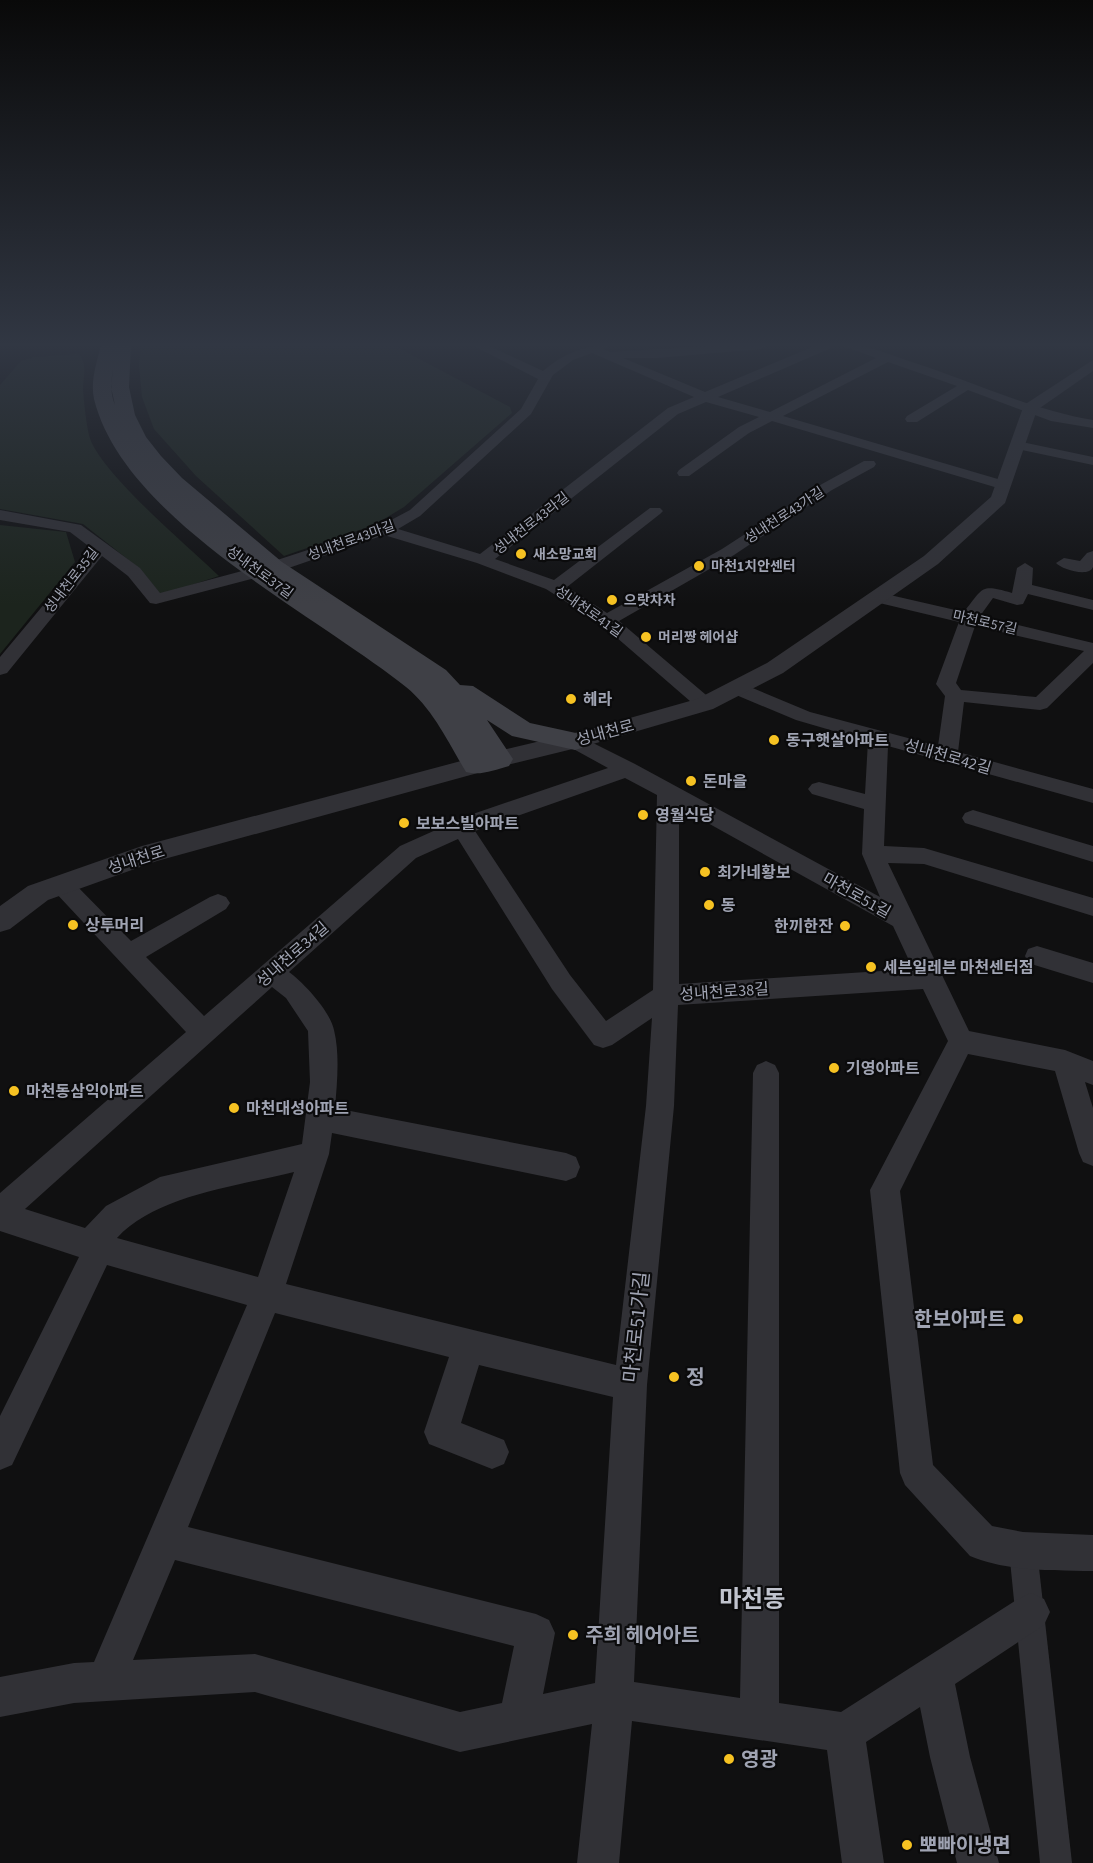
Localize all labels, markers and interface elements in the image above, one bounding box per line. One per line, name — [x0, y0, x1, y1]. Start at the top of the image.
street label: 성내천로43가길 — [741, 483, 828, 549]
street label: 성내천로43라길 — [490, 488, 574, 560]
street label: 성내천로43마길 — [305, 516, 398, 566]
street label: 성내천로37길 — [222, 542, 297, 604]
street label: 성내천로35길 — [40, 544, 104, 618]
place label: 새소망교회 — [533, 545, 597, 565]
marker: 새소망교회 — [514, 547, 528, 561]
place label: 마천1치안센터 — [711, 557, 796, 577]
marker: 마천1치안센터 — [692, 559, 706, 573]
street label: 성내천로41길 — [551, 581, 626, 642]
place label: 으랏차차 — [624, 591, 676, 611]
marker: 으랏차차 — [605, 593, 619, 607]
street label: 마천로57길 — [951, 606, 1019, 640]
place label: 머리짱 헤어샵 — [658, 628, 738, 648]
marker: 머리짱 헤어샵 — [639, 630, 653, 644]
place label: 헤라 — [583, 689, 613, 711]
marker: 헤라 — [564, 692, 578, 706]
street label: 성내천로 — [574, 715, 637, 751]
place label: 동구햇살아파트 — [786, 730, 889, 752]
marker: 동구햇살아파트 — [767, 733, 781, 747]
street label: 성내천로42길 — [902, 734, 994, 780]
place label: 돈마을 — [703, 771, 747, 793]
marker: 돈마을 — [684, 774, 698, 788]
place label: 영월식당 — [655, 805, 714, 827]
marker: 영월식당 — [636, 808, 650, 822]
place label: 보보스빌아파트 — [416, 813, 519, 835]
marker: 보보스빌아파트 — [397, 816, 411, 830]
street label: 성내천로 — [105, 840, 168, 880]
place label: 최가네황보 — [717, 862, 791, 884]
marker: 최가네황보 — [698, 865, 712, 879]
street label: 마천로51길 — [818, 868, 895, 924]
place label: 동 — [721, 895, 736, 917]
marker: 동 — [702, 898, 716, 912]
place label: 상투머리 — [85, 915, 144, 937]
place label: 한끼한잔 — [774, 916, 833, 938]
street label: 성내천로34길 — [252, 917, 334, 992]
marker: 상투머리 — [66, 918, 80, 932]
marker: 한끼한잔 — [838, 919, 852, 933]
place label: 세븐일레븐 마천센터점 — [883, 957, 1033, 979]
marker: 세븐일레븐 마천센터점 — [864, 960, 878, 974]
street label: 성내천로38길 — [679, 978, 769, 1006]
place label: 기영아파트 — [846, 1058, 920, 1080]
marker: 기영아파트 — [827, 1061, 841, 1075]
place label: 마천동삼익아파트 — [26, 1081, 144, 1103]
marker: 마천동삼익아파트 — [7, 1084, 21, 1098]
place label: 마천대성아파트 — [246, 1098, 349, 1120]
marker: 마천대성아파트 — [227, 1101, 241, 1115]
street label: 마천로51가길 — [617, 1270, 657, 1384]
place label: 한보아파트 — [914, 1306, 1006, 1334]
marker: 한보아파트 — [1011, 1312, 1025, 1326]
place label: 정 — [686, 1364, 704, 1392]
marker: 정 — [667, 1370, 681, 1384]
district label: 마천동 — [719, 1582, 785, 1617]
place label: 주희 헤어아트 — [585, 1622, 699, 1650]
marker: 주희 헤어아트 — [566, 1628, 580, 1642]
place label: 영광 — [741, 1746, 778, 1774]
marker: 영광 — [722, 1752, 736, 1766]
place label: 뽀빠이냉면 — [919, 1832, 1011, 1860]
marker: 뽀빠이냉면 — [900, 1838, 914, 1852]

